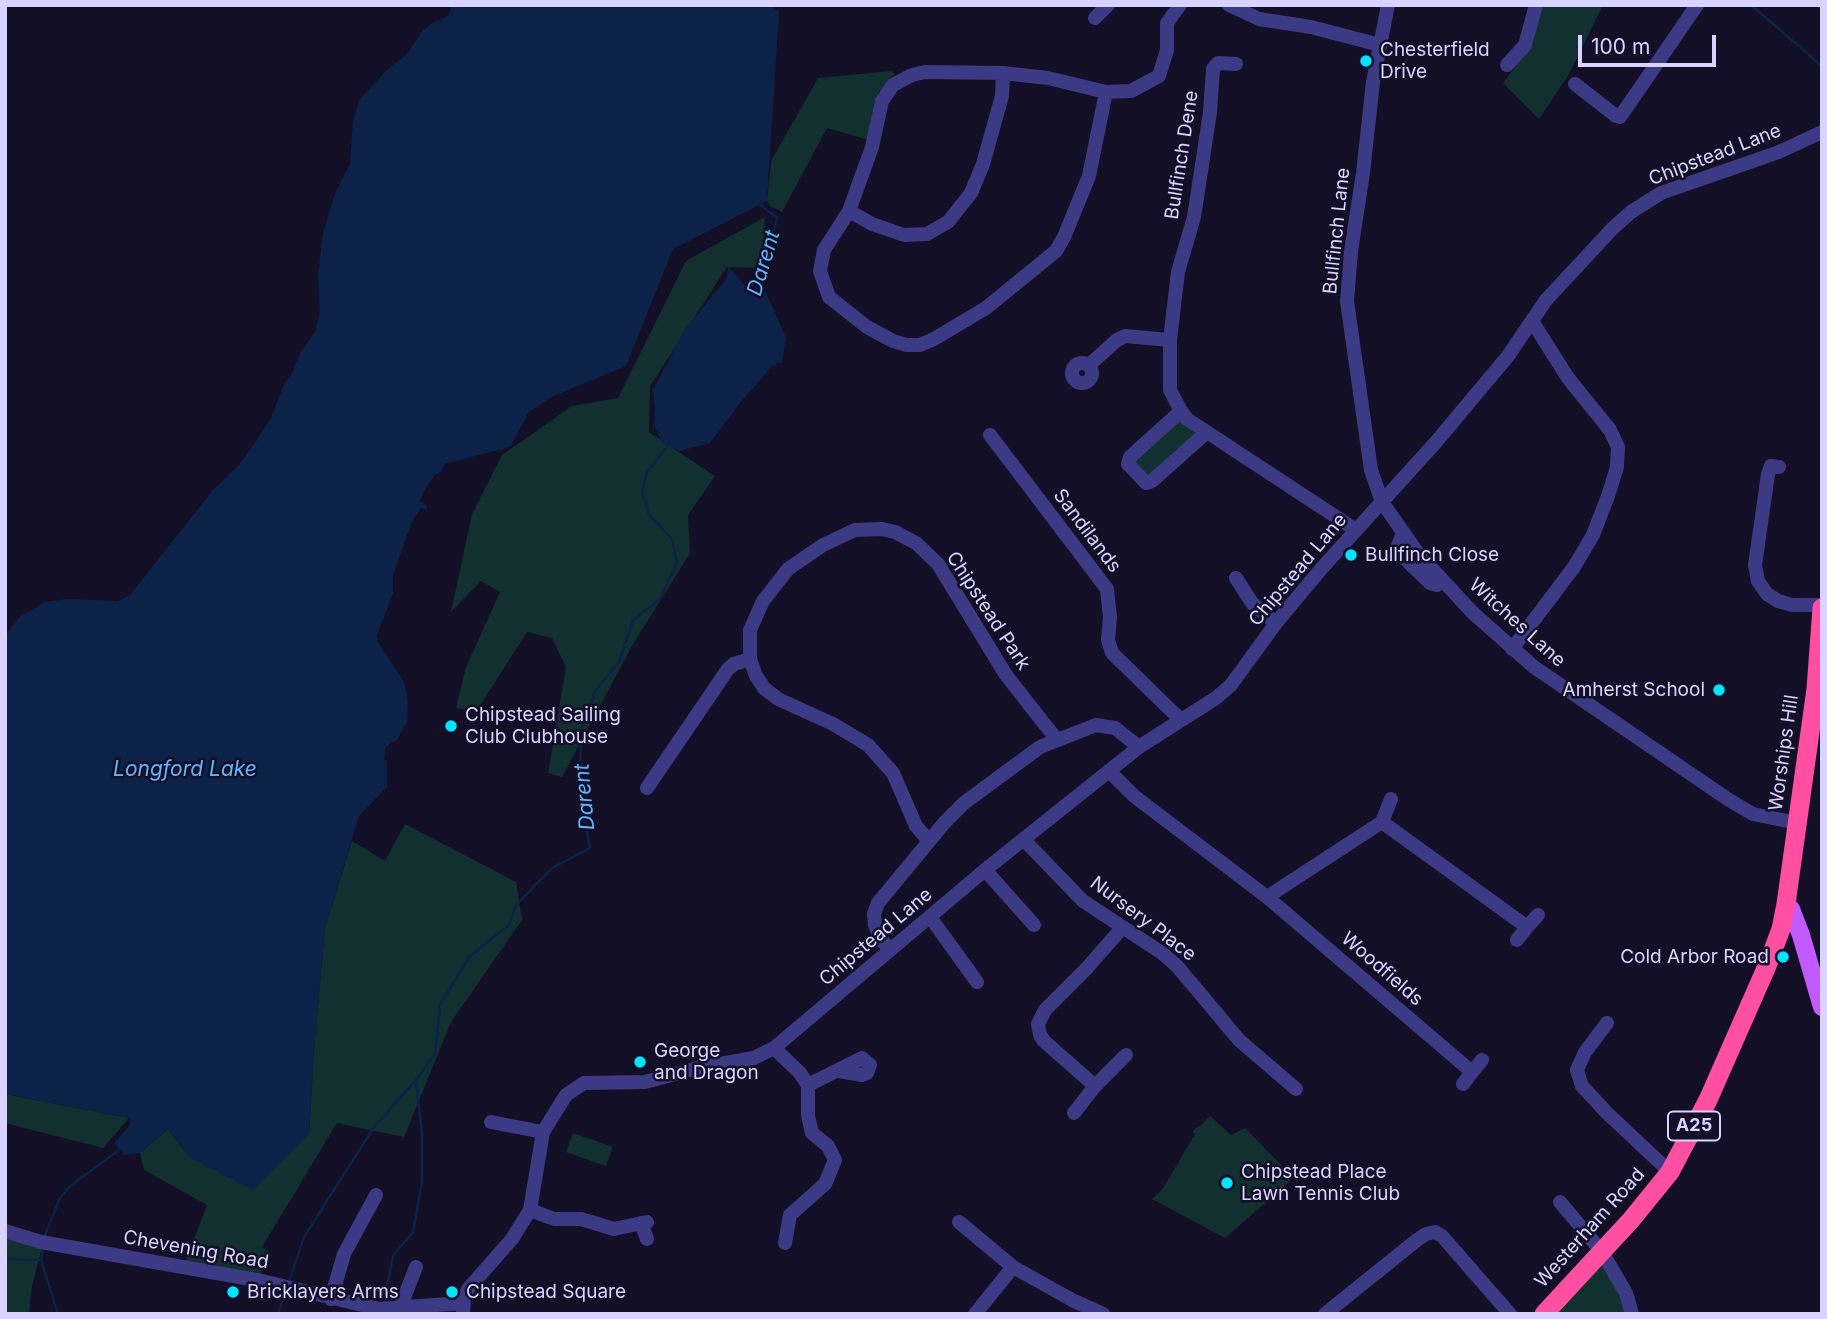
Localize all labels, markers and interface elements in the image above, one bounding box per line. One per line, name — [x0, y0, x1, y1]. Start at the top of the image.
scale bar — [1582, 21, 1720, 65]
text: 100 m — [1591, 34, 1650, 59]
place label: Chesterfield Drive — [1380, 39, 1490, 83]
marker: Chesterfield Drive — [1358, 53, 1374, 69]
street label: Bullfinch Dene — [1161, 89, 1203, 221]
street label: Chipstead Lane — [1646, 119, 1784, 191]
street label: Bullfinch Lane — [1319, 167, 1355, 295]
water label: Darent — [742, 227, 786, 299]
street label: Sandilands — [1048, 485, 1126, 577]
street label: Chipstead Lane — [1244, 509, 1352, 631]
place label: Bullfinch Close — [1365, 544, 1499, 566]
street label: Chipstead Park — [941, 547, 1035, 675]
marker: Bullfinch Close — [1343, 547, 1359, 563]
street label: Witches Lane — [1464, 574, 1570, 672]
place label: Amherst School — [1563, 679, 1705, 701]
marker: Amherst School — [1711, 682, 1727, 698]
street label: Worships Hill — [1765, 693, 1803, 813]
place label: Chipstead Sailing Club Clubhouse — [465, 704, 621, 748]
marker: Chipstead Sailing Club Clubhouse — [443, 718, 459, 734]
water label: Longford Lake — [113, 757, 257, 783]
water label: Darent — [570, 763, 600, 831]
street label: Nursery Place — [1086, 872, 1200, 966]
street label: Chipstead Lane — [815, 883, 937, 991]
street label: Woodfields — [1336, 927, 1428, 1011]
place label: Cold Arbor Road — [1620, 946, 1769, 968]
marker: Cold Arbor Road — [1775, 949, 1791, 965]
place label: George and Dragon — [654, 1040, 759, 1084]
marker: George and Dragon — [632, 1054, 648, 1070]
road number: A25 — [1668, 1112, 1720, 1140]
place label: Chipstead Place Lawn Tennis Club — [1241, 1161, 1400, 1205]
street label: Westerham Road — [1530, 1163, 1650, 1293]
marker: Chipstead Place Lawn Tennis Club — [1219, 1175, 1235, 1191]
street label: Chevening Road — [122, 1226, 270, 1274]
place label: Bricklayers Arms — [247, 1281, 399, 1303]
place label: Chipstead Square — [466, 1281, 626, 1303]
marker: Bricklayers Arms — [225, 1284, 241, 1300]
marker: Chipstead Square — [444, 1284, 460, 1300]

